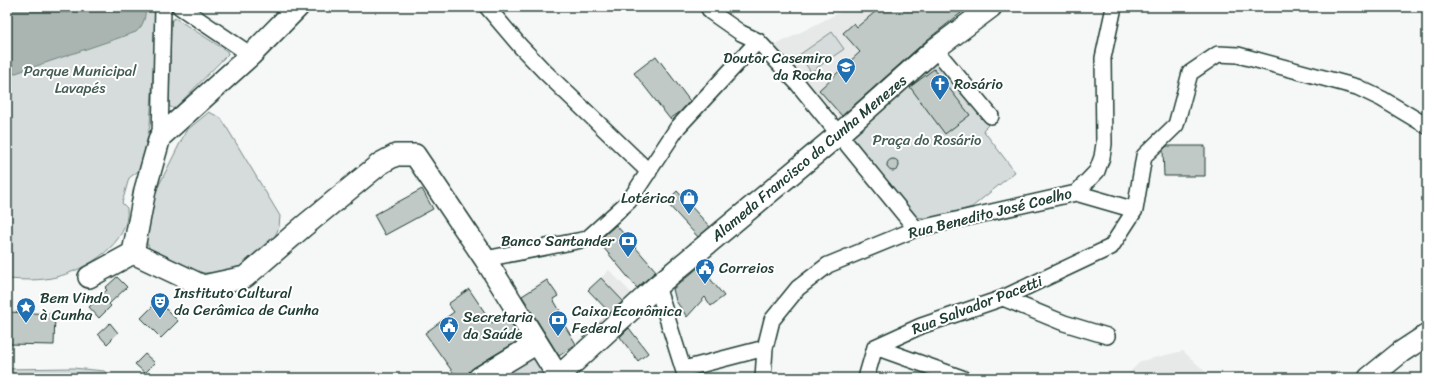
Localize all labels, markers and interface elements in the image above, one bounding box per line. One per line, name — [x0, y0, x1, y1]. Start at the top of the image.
place label: Doutor Casemiro da Rocha — [723, 45, 832, 88]
school or university icon: Doutor Casemiro da Rocha — [835, 56, 857, 84]
park label: Parque Municipal Lavapés — [23, 58, 137, 101]
street label: Alameda Francisco da Cunha Menezes — [704, 68, 913, 249]
place label: Rosário — [954, 71, 1003, 97]
church icon: Rosário — [929, 73, 951, 101]
park label: Praça do Rosário — [872, 127, 982, 153]
street label: Rua Benedito José Coelho — [905, 180, 1075, 246]
place label: Lotérica — [621, 185, 675, 211]
shop icon: Lotérica — [678, 187, 700, 215]
place label: Banco Santander — [501, 228, 615, 254]
bank icon: Banco Santander — [617, 230, 639, 258]
place label: Correios — [719, 255, 775, 281]
public building icon: Correios — [694, 257, 716, 285]
street label: Rua Salvador Pacetti — [908, 268, 1047, 342]
place label: Instituto Cultural da Cerâmica de Cunha — [173, 280, 320, 323]
place label: Bem Vindo à Cunha — [40, 285, 110, 328]
theatre icon: Instituto Cultural da Cerâmica de Cunha — [149, 291, 171, 319]
place icon: Bem Vindo à Cunha — [15, 296, 37, 324]
place label: Caixa Econômica Federal — [572, 298, 682, 341]
place label: Secretaria da Saúde — [463, 304, 533, 347]
bank icon: Caixa Econômica Federal — [547, 309, 569, 337]
public building icon: Secretaria da Saúde — [438, 315, 460, 343]

